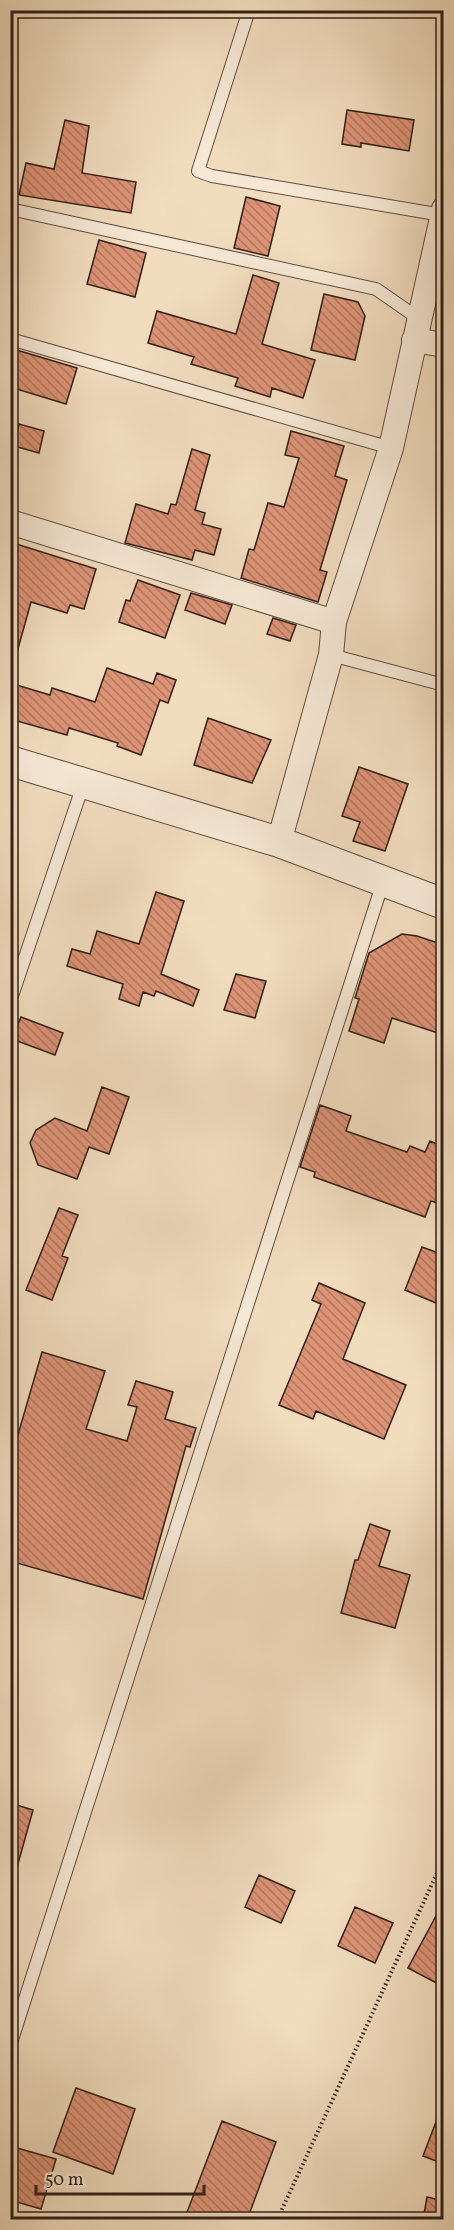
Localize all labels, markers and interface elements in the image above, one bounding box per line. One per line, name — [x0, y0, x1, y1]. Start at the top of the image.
scale bar — [36, 2158, 204, 2196]
text: 50 m — [45, 2168, 84, 2193]

